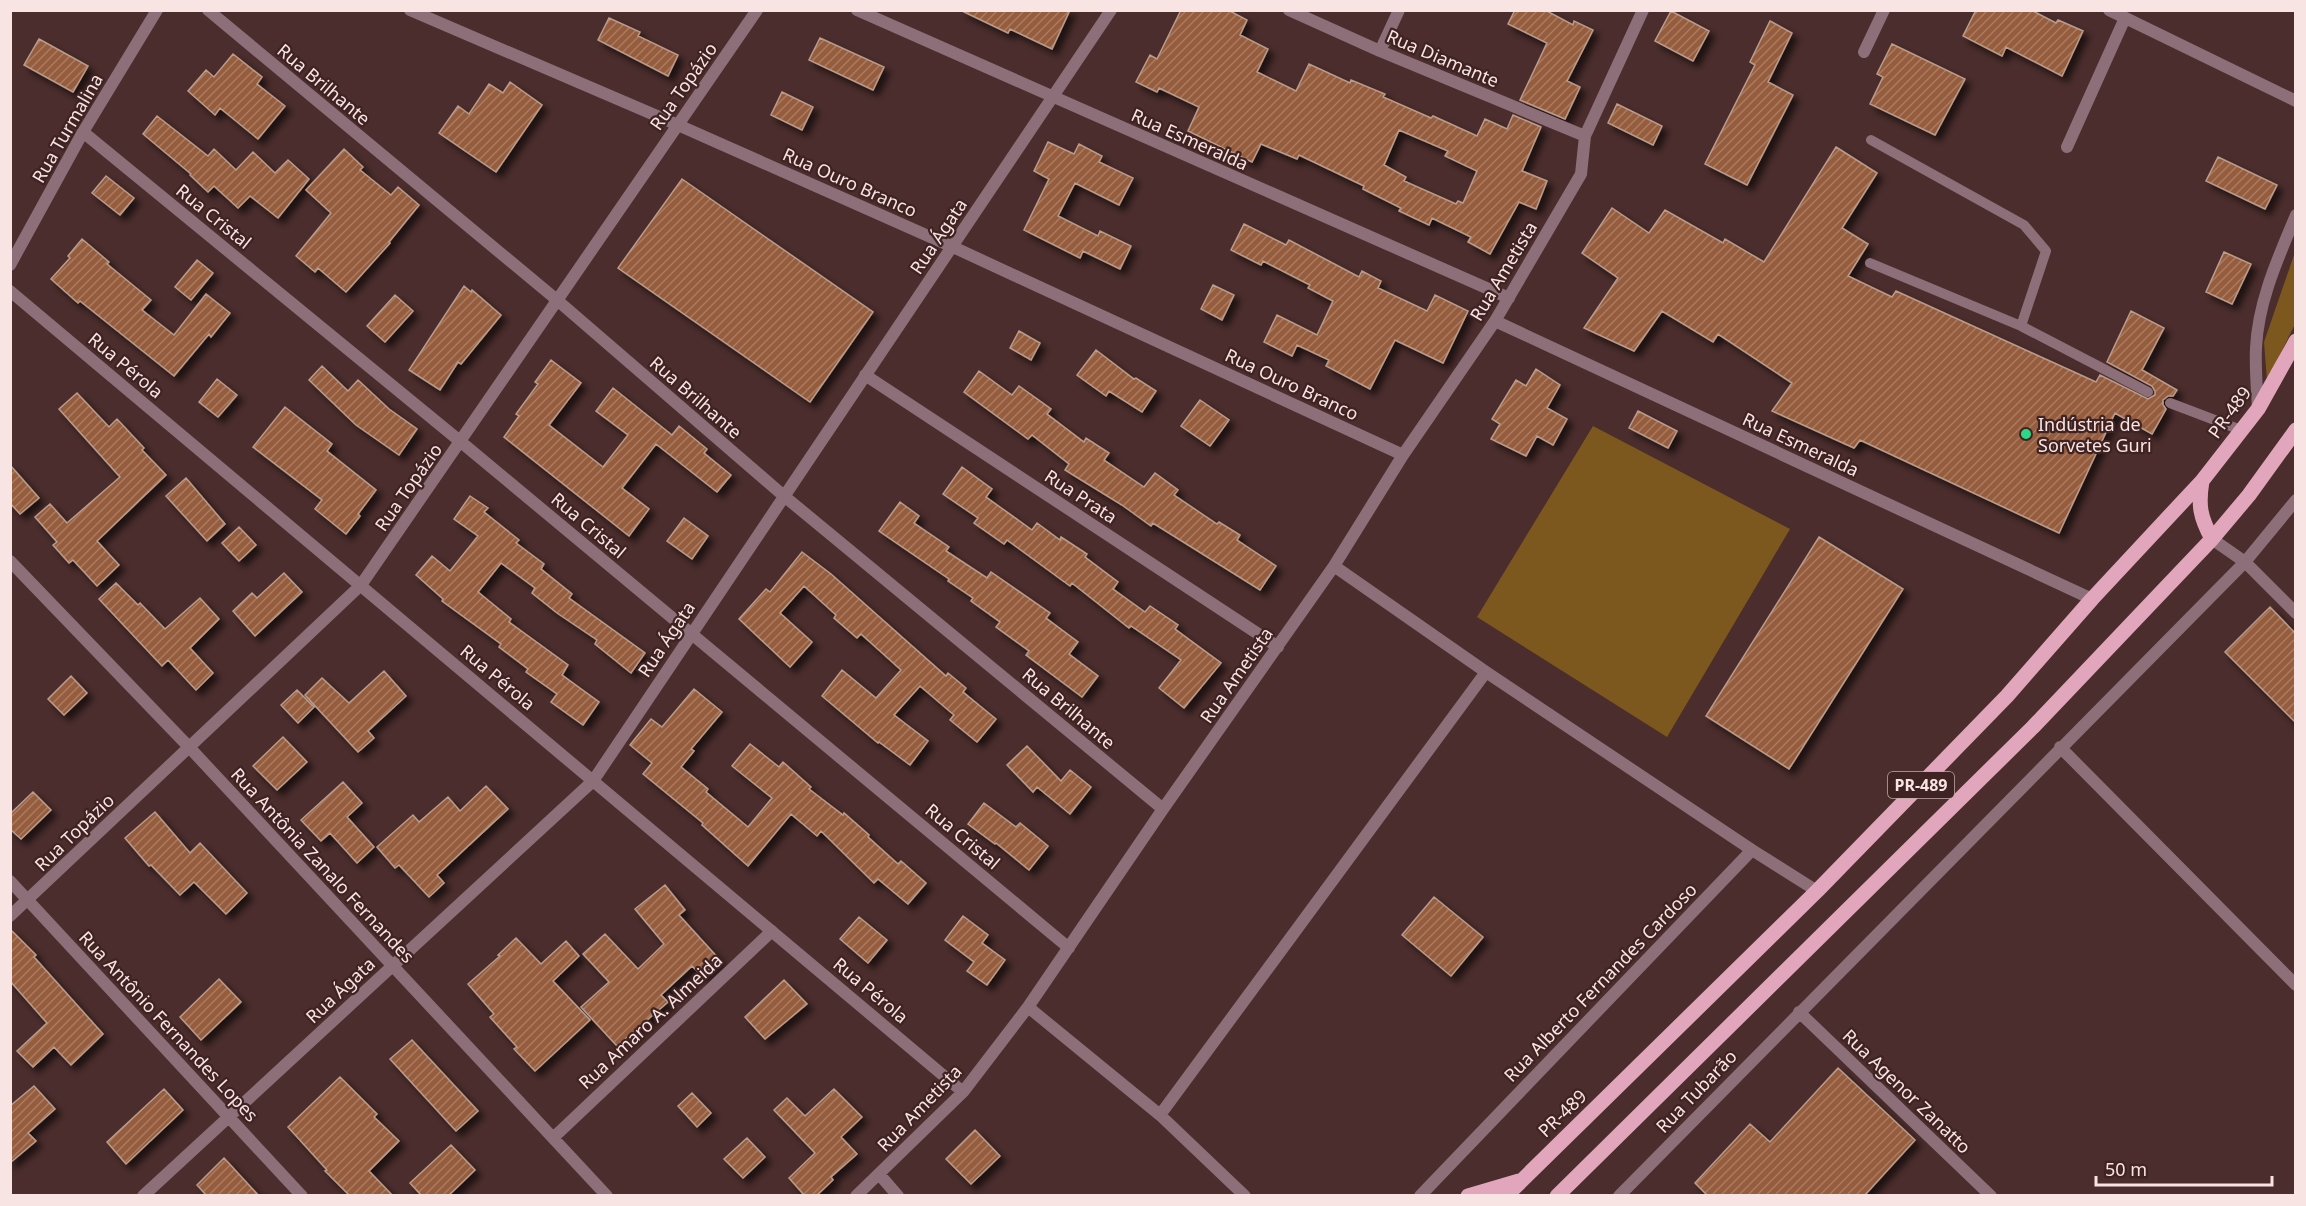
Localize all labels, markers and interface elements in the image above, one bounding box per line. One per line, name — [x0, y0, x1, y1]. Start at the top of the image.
street label: Rua Diamante — [1383, 24, 1503, 92]
street label: Rua Topázio — [644, 37, 722, 135]
street label: Rua Brilhante — [272, 38, 376, 130]
street label: Rua Turmalina — [26, 69, 108, 187]
street label: Rua Esmeralda — [1128, 102, 1252, 176]
street label: Rua Ouro Branco — [779, 142, 921, 222]
street label: Rua Cristal — [171, 178, 257, 254]
street label: Rua Ágata — [904, 193, 972, 279]
street label: Rua Ametista — [1464, 217, 1542, 325]
street label: Rua Pérola — [83, 327, 169, 403]
street label: Rua Ouro Branco — [1221, 343, 1363, 425]
street label: Rua Brilhante — [645, 350, 747, 444]
street label: PR-489 — [2202, 381, 2256, 443]
street label: Rua Esmeralda — [1739, 407, 1863, 481]
place label: Indústria de Sorvetes Guri — [2038, 412, 2152, 457]
marker: Indústria de Sorvetes Guri — [2019, 427, 2033, 441]
street label: Rua Topázio — [369, 438, 447, 536]
street label: Rua Prata — [1040, 464, 1122, 528]
street label: Rua Cristal — [547, 487, 631, 563]
street label: Rua Ágata — [632, 596, 700, 682]
street label: Rua Ametista — [1194, 622, 1278, 728]
street label: Rua Pérola — [455, 639, 541, 715]
street label: Rua Brilhante — [1017, 662, 1121, 754]
street label: Rua Antônia Zanalo Fernandes — [226, 762, 420, 968]
road number: PR-489 — [1888, 772, 1954, 798]
street label: Rua Topázio — [29, 788, 119, 876]
street label: Rua Cristal — [921, 798, 1005, 874]
street label: Rua Alberto Fernandes Cardoso — [1498, 877, 1702, 1087]
street label: Rua Antônio Fernandes Lopes — [74, 926, 264, 1126]
street label: Rua Amaro A. Almeida — [573, 948, 727, 1094]
street label: Rua Ágata — [300, 952, 380, 1028]
street label: Rua Pérola — [828, 952, 914, 1028]
street label: Rua Agenor Zanatto — [1838, 1024, 1976, 1158]
street label: Rua Tubarão — [1650, 1044, 1742, 1138]
street label: Rua Ametista — [871, 1059, 967, 1157]
street label: PR-489 — [1533, 1084, 1591, 1142]
scale bar — [2096, 1149, 2272, 1187]
text: 50 m — [2105, 1157, 2147, 1181]

